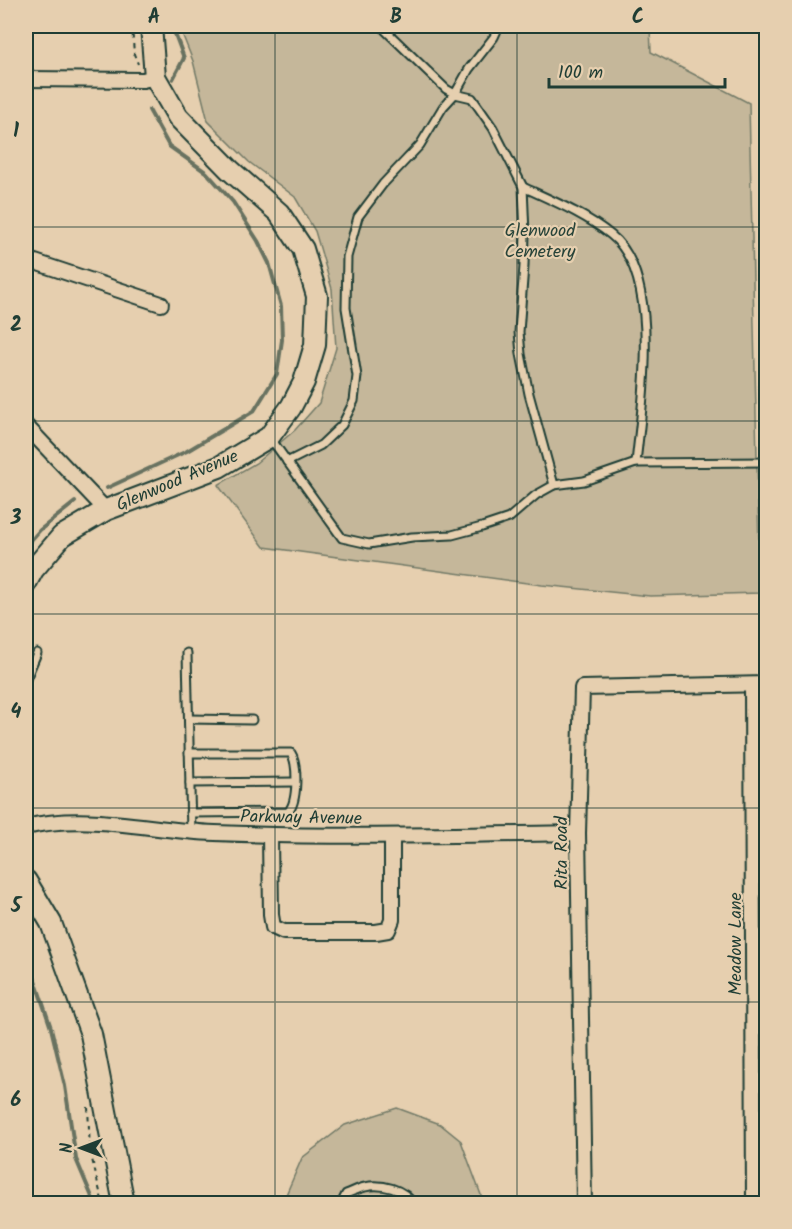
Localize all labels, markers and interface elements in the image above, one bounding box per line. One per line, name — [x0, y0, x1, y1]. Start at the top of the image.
text: A — [148, 2, 160, 34]
text: B — [390, 2, 402, 34]
text: C — [632, 2, 644, 34]
scale bar — [549, 51, 724, 89]
text: 100 m — [558, 59, 603, 88]
text: 1 — [13, 116, 19, 148]
park label: Glenwood Cemetery — [505, 217, 576, 267]
text: 2 — [10, 310, 22, 342]
street label: Glenwood Avenue — [112, 442, 243, 520]
text: 3 — [10, 503, 22, 535]
text: 4 — [11, 697, 22, 729]
street label: Parkway Avenue — [240, 803, 362, 834]
street label: Rita Road — [548, 815, 577, 890]
text: 5 — [10, 891, 23, 923]
street label: Meadow Lane — [722, 892, 751, 996]
text: 6 — [11, 1085, 22, 1117]
north arrow — [51, 1118, 111, 1178]
text: N — [55, 1143, 80, 1153]

